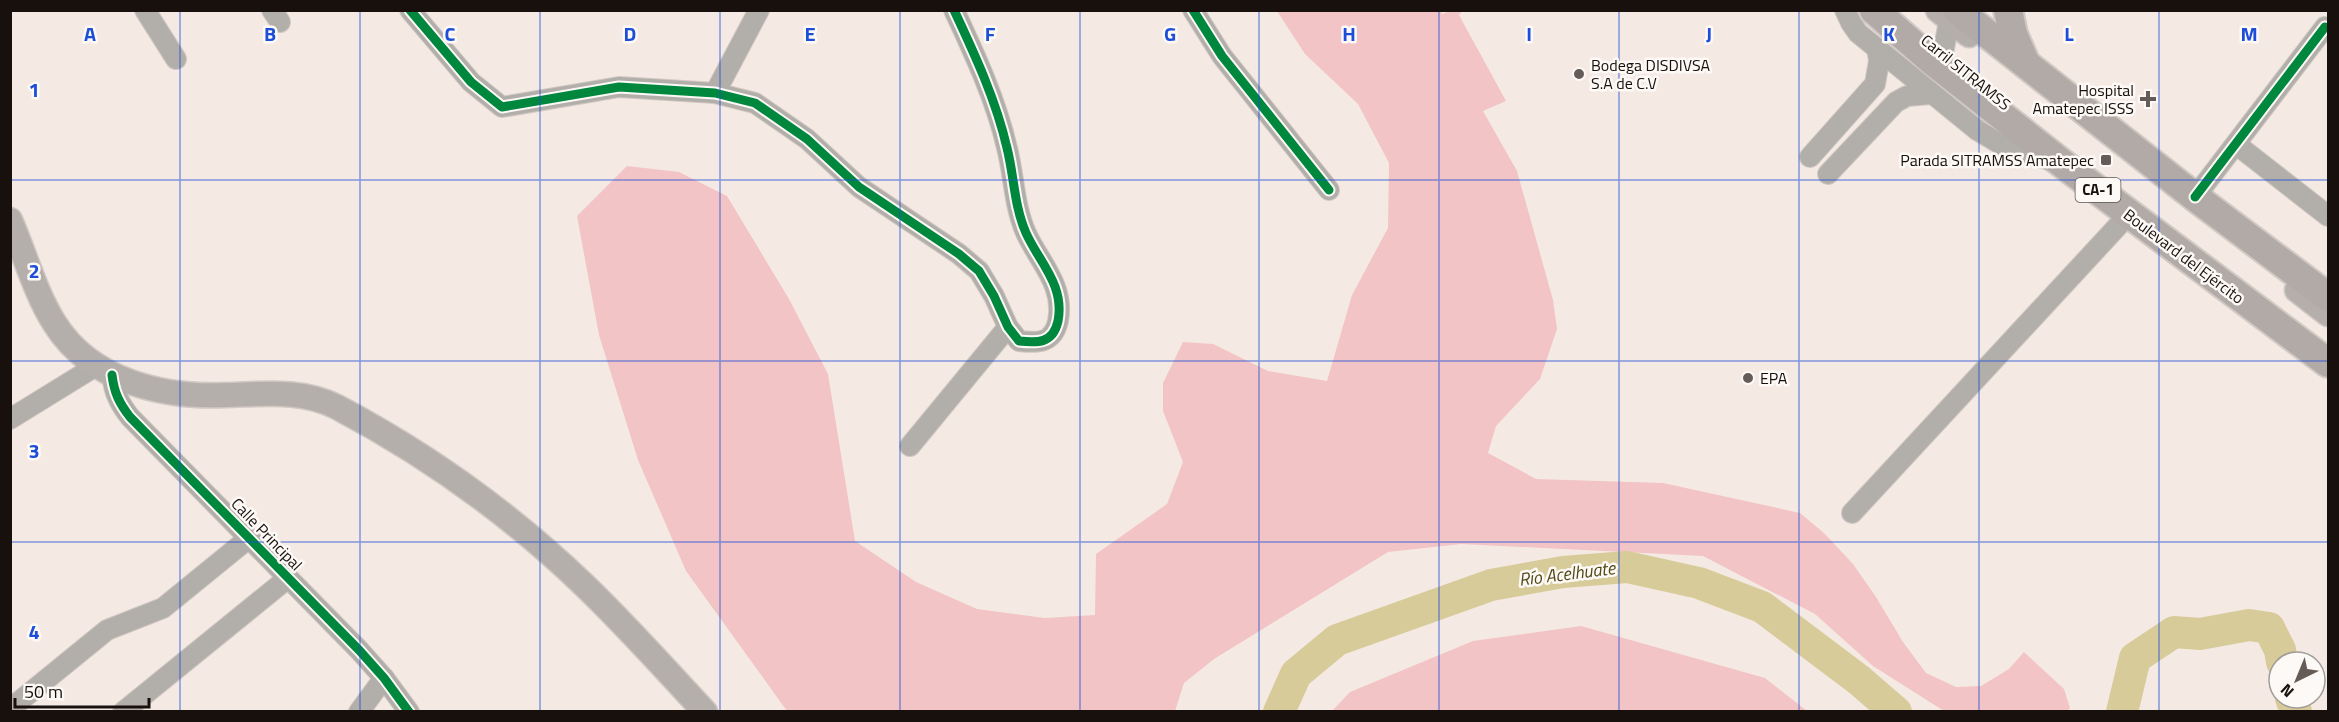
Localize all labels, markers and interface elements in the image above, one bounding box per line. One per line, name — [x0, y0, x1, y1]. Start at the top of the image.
text: A — [84, 18, 96, 49]
text: B — [264, 18, 276, 49]
text: C — [445, 18, 456, 49]
text: D — [624, 18, 636, 49]
text: E — [804, 18, 816, 49]
text: F — [985, 18, 996, 49]
text: G — [1164, 18, 1176, 49]
text: H — [1342, 18, 1356, 49]
text: I — [1526, 18, 1532, 49]
text: J — [1706, 18, 1712, 49]
text: K — [1883, 18, 1895, 49]
text: L — [2064, 18, 2074, 49]
text: M — [2240, 18, 2258, 49]
street label: Carril SITRAMSS — [1916, 28, 2016, 116]
place label: Bodega DISDIVSA S.A de C.V — [1591, 53, 1710, 95]
marker: Bodega DISDIVSA S.A de C.V — [1572, 67, 1586, 81]
text: 1 — [28, 74, 40, 105]
place label: Hospital Amatepec ISSS — [2032, 78, 2134, 120]
marker: Hospital Amatepec ISSS — [2139, 90, 2157, 108]
place label: Parada SITRAMSS Amatepec — [1900, 148, 2094, 172]
marker: Parada SITRAMSS Amatepec — [2099, 153, 2113, 167]
road number: CA-1 — [2076, 178, 2120, 202]
street label: Boulevard del Ejército — [2119, 203, 2249, 309]
text: 2 — [28, 255, 40, 286]
place label: EPA — [1760, 366, 1788, 390]
marker: EPA — [1741, 371, 1755, 385]
text: 3 — [28, 435, 40, 466]
street label: Calle Principal — [226, 492, 308, 576]
water label: Río Acelhuate — [1517, 554, 1618, 593]
text: 4 — [28, 616, 40, 647]
north arrow — [2267, 650, 2327, 710]
scale bar — [15, 671, 148, 709]
text: 50 m — [24, 678, 63, 705]
text: N — [2275, 678, 2299, 704]

